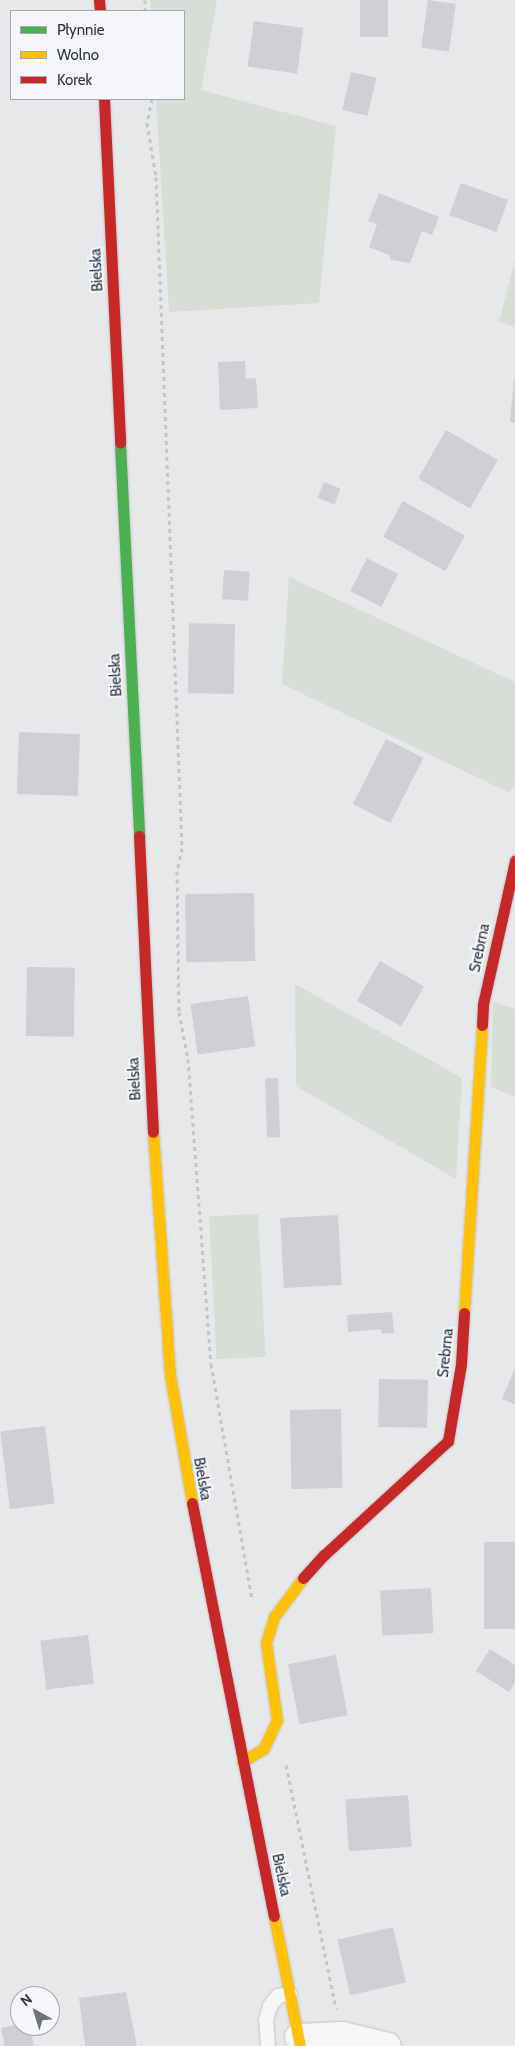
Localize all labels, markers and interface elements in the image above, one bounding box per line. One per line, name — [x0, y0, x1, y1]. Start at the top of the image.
legend — [10, 10, 185, 100]
text: Płynnie — [57, 21, 104, 39]
text: Wolno — [57, 46, 99, 64]
text: Korek — [57, 71, 92, 89]
street label: Bielska — [87, 248, 107, 292]
street label: Bielska — [106, 653, 126, 697]
street label: Srebrna — [466, 922, 494, 974]
street label: Bielska — [125, 1057, 145, 1101]
street label: Srebrna — [434, 1327, 458, 1379]
street label: Bielska — [189, 1456, 215, 1502]
street label: Bielska — [268, 1852, 294, 1898]
north arrow — [10, 1986, 60, 2036]
text: N — [17, 1990, 36, 2010]

